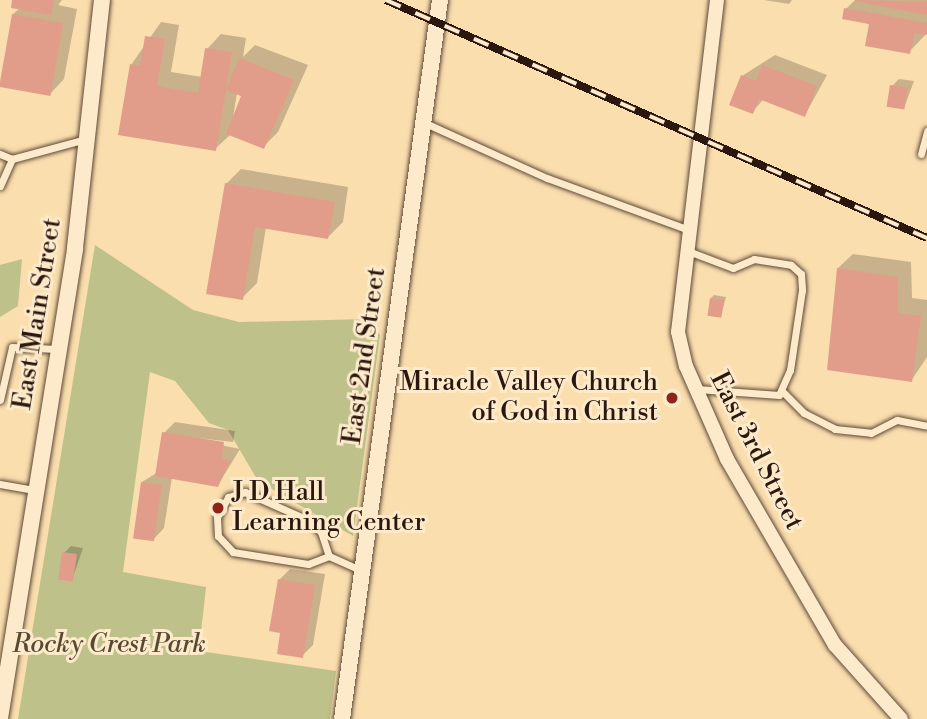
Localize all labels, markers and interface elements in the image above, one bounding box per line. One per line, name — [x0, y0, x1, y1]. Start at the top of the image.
street label: East Main Street — [7, 216, 69, 412]
street label: East 2nd Street — [337, 266, 393, 446]
place label: Miracle Valley Church of God in Christ — [400, 367, 658, 428]
street label: East 3rd Street — [703, 367, 809, 535]
marker: Miracle Valley Church of God in Christ — [664, 390, 680, 406]
place label: J D Hall Learning Center — [232, 477, 425, 538]
marker: J D Hall Learning Center — [210, 500, 226, 516]
park label: Rocky Crest Park — [12, 629, 206, 661]

